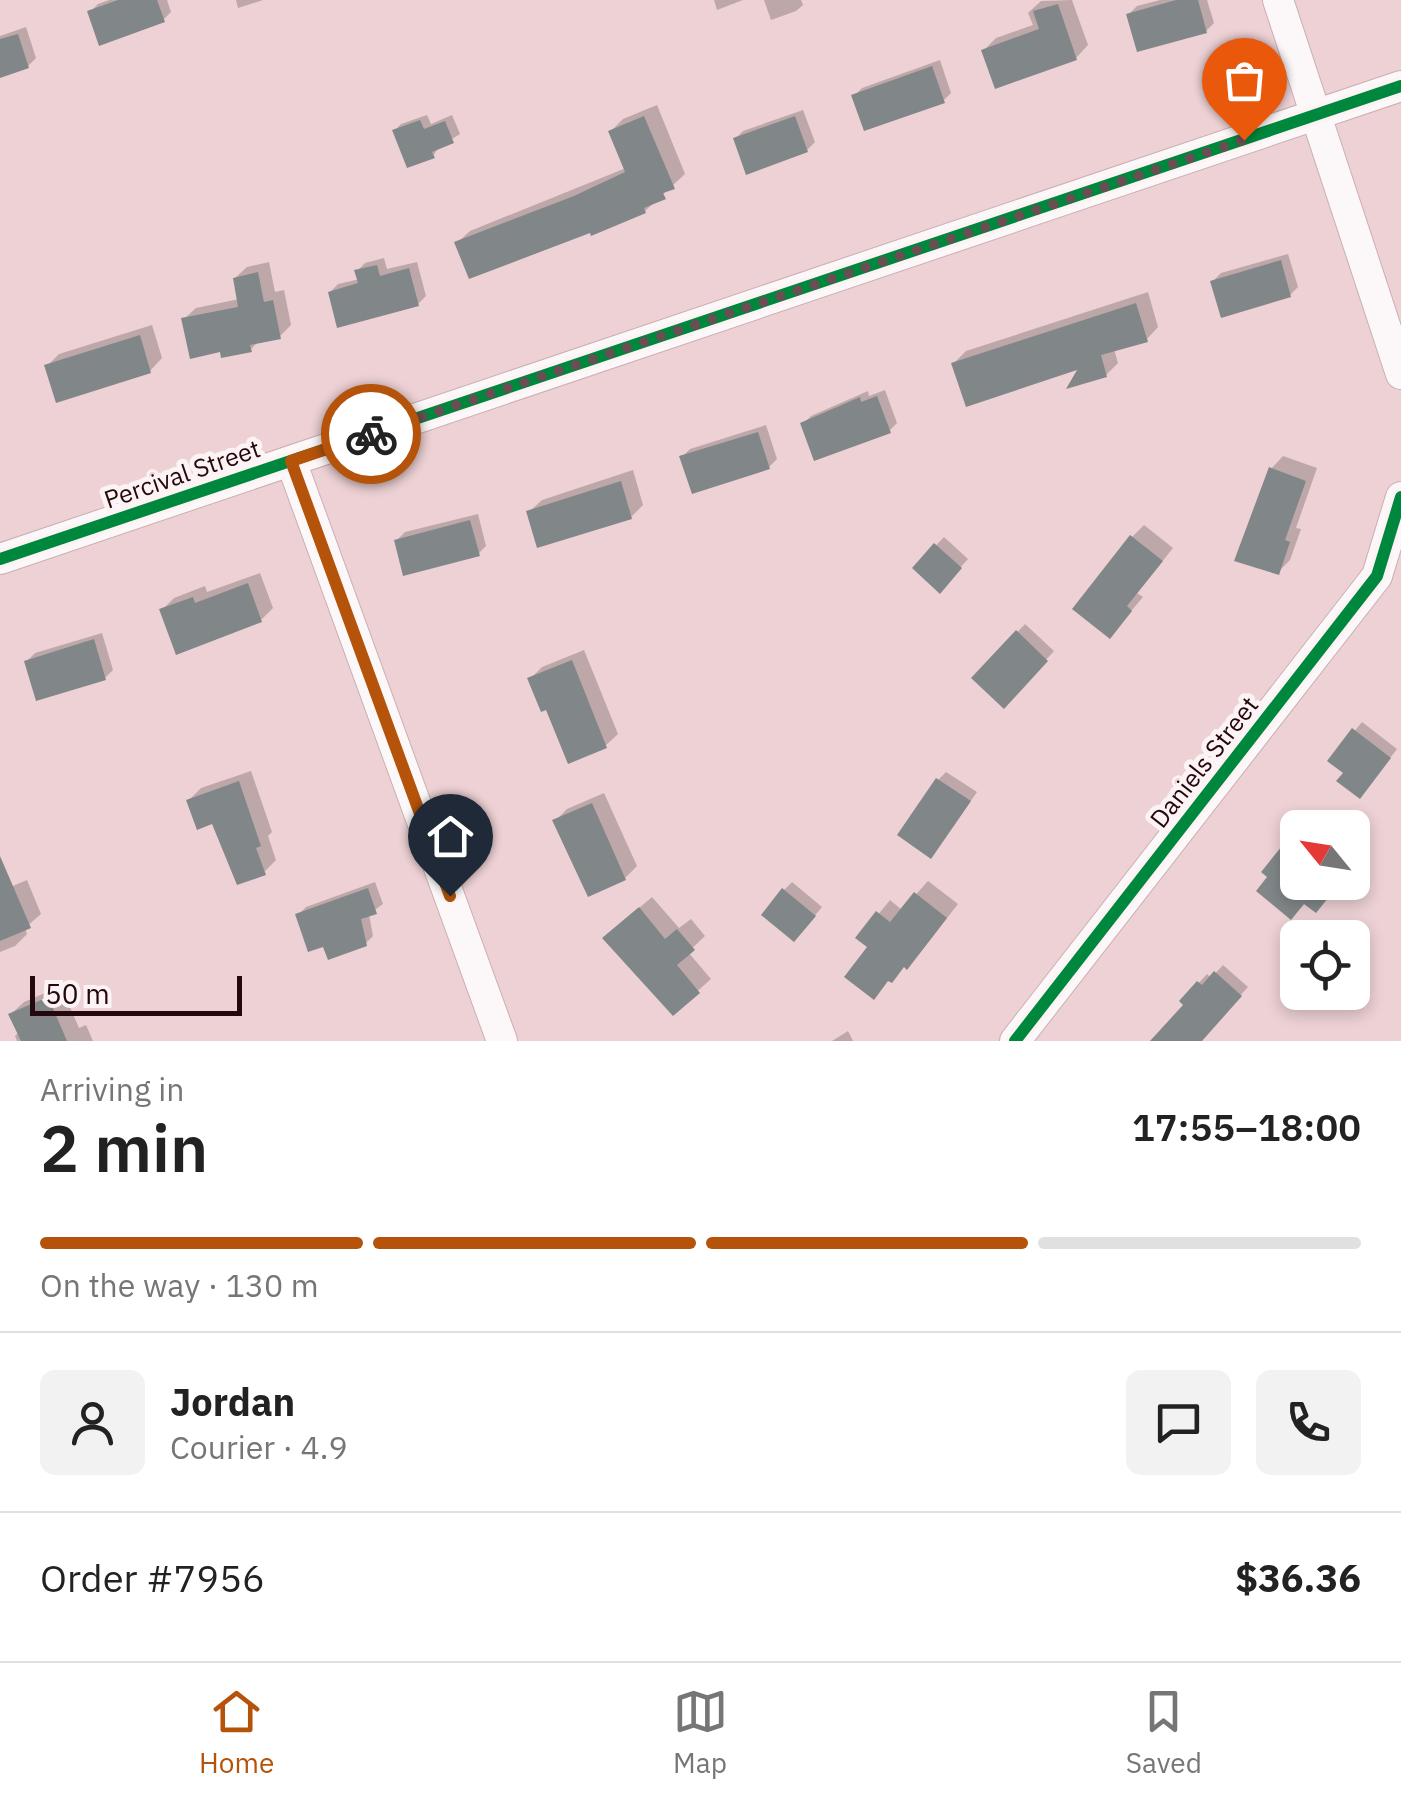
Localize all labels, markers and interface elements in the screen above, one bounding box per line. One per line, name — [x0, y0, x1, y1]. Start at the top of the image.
pin — [1202, 38, 1287, 141]
icon: bag — [1217, 53, 1272, 108]
courier — [321, 384, 421, 484]
icon: bike — [344, 407, 399, 462]
street label: Percival Street — [99, 431, 264, 516]
street label: Daniels Street — [1142, 689, 1265, 834]
pin — [408, 794, 493, 897]
icon: home — [423, 809, 478, 864]
north arrow — [1280, 810, 1370, 900]
map controls — [1280, 810, 1370, 1010]
button: locate — [1280, 920, 1370, 1010]
scale bar — [30, 971, 242, 1016]
text: 50 m — [45, 975, 110, 1012]
text: Arriving in — [40, 1068, 185, 1110]
text: 17:55–18:00 — [1132, 1102, 1361, 1151]
text: 2 min — [40, 1105, 208, 1190]
text: On the way · 130 m — [40, 1264, 319, 1306]
button: person — [40, 1370, 145, 1475]
button: chat — [1126, 1370, 1231, 1475]
button: phone — [1256, 1370, 1361, 1475]
text: Jordan — [170, 1377, 295, 1426]
text: Courier · 4.9 — [170, 1426, 348, 1468]
text: Order #7956 — [40, 1553, 265, 1602]
text: $36.36 — [1235, 1553, 1361, 1602]
tab: Home — [199, 1684, 274, 1781]
tab: Map — [673, 1684, 728, 1781]
tab: Saved — [1126, 1684, 1202, 1781]

